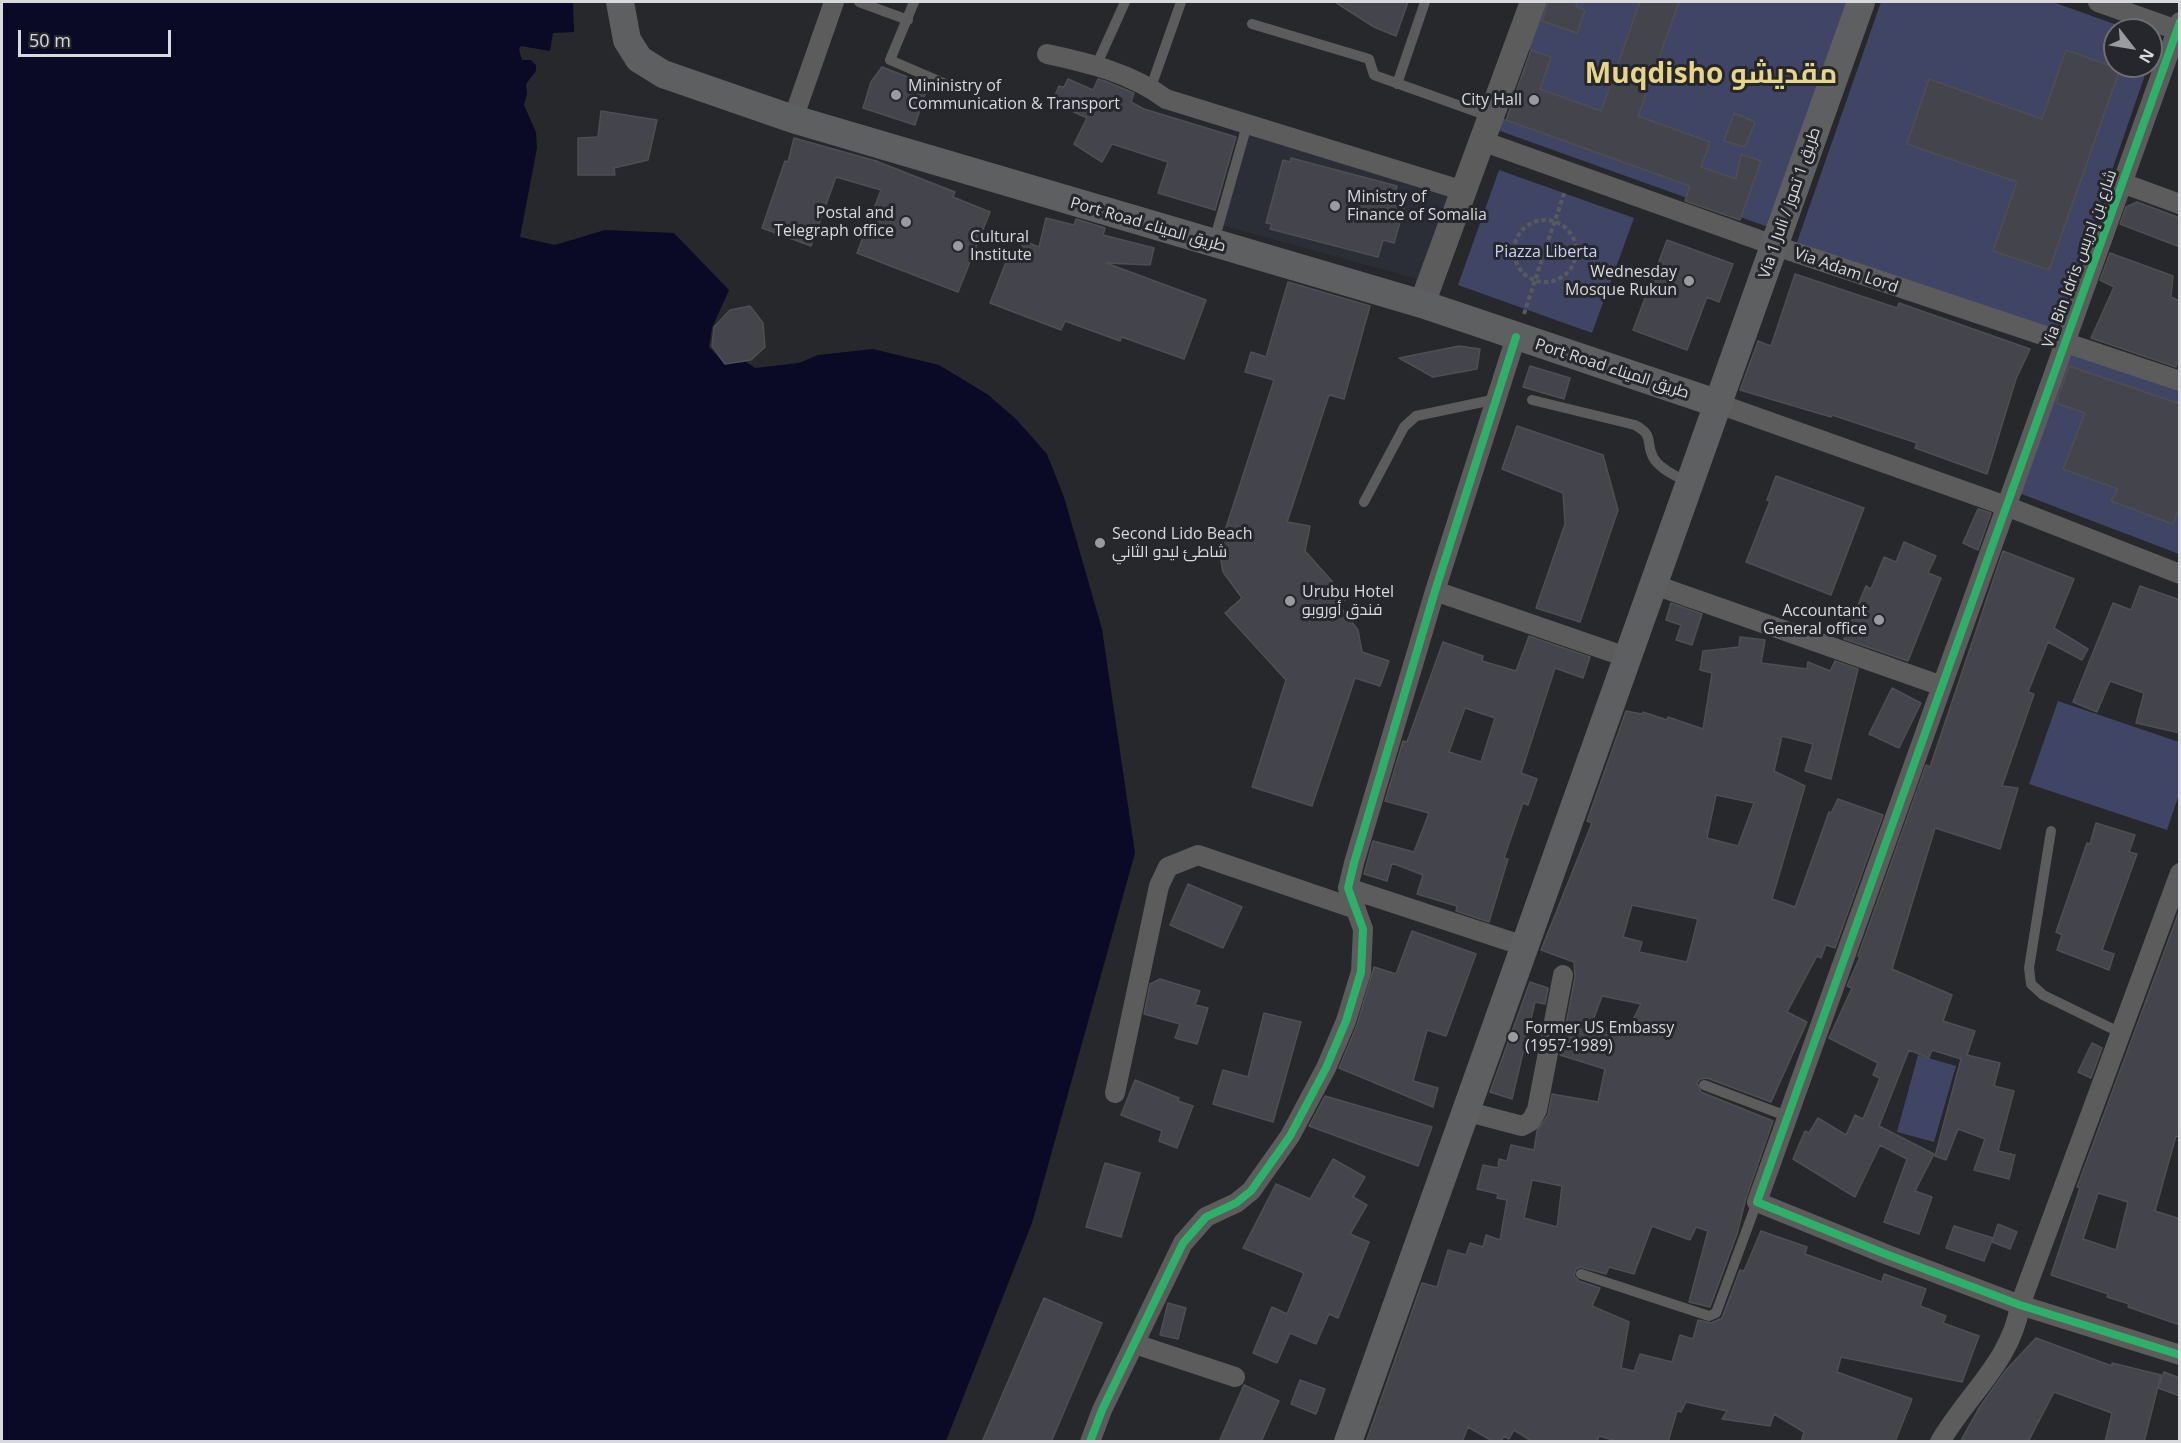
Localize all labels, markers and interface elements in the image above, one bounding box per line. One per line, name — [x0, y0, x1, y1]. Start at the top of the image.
scale bar — [21, 18, 174, 56]
north arrow — [2103, 18, 2163, 78]
text: 50 m — [29, 28, 71, 52]
text: N — [2134, 45, 2159, 67]
district label: Muqdisho مقديشو — [1585, 58, 1837, 92]
place label: Mininistry of Communication & Transport — [908, 76, 1120, 114]
marker: Mininistry of Communication & Transport — [889, 88, 903, 102]
place label: City Hall — [1461, 90, 1522, 110]
marker: City Hall — [1527, 93, 1541, 107]
street label: Via 1 Juli / طريق 1 تموز — [1755, 125, 1825, 281]
street label: Via Bin Idris شارع بن إدريس — [2039, 167, 2121, 351]
place label: Ministry of Finance of Somalia — [1347, 187, 1487, 225]
street label: Port Road طريق الميناء — [1068, 194, 1228, 256]
marker: Ministry of Finance of Somalia — [1328, 199, 1342, 213]
place label: Postal and Telegraph office — [774, 203, 894, 241]
marker: Postal and Telegraph office — [899, 215, 913, 229]
place label: Cultural Institute — [970, 227, 1032, 265]
marker: Cultural Institute — [951, 239, 965, 253]
park label: Piazza Liberta — [1495, 242, 1597, 262]
street label: Via Adam Lord — [1791, 244, 1901, 298]
place label: Wednesday Mosque Rukun — [1565, 262, 1677, 300]
marker: Wednesday Mosque Rukun — [1682, 274, 1696, 288]
street label: Port Road طريق الميناء — [1532, 335, 1692, 403]
place label: Second Lido Beach شاطئ ليدو الثاني — [1112, 524, 1252, 562]
marker: Second Lido Beach شاطئ ليدو الثاني — [1093, 536, 1107, 550]
place label: Urubu Hotel فندق أوروبو — [1302, 582, 1394, 620]
marker: Urubu Hotel فندق أوروبو — [1283, 594, 1297, 608]
place label: Accountant General office — [1763, 601, 1867, 639]
marker: Accountant General office — [1872, 613, 1886, 627]
place label: Former US Embassy (1957-1989) — [1525, 1018, 1674, 1056]
marker: Former US Embassy (1957-1989) — [1506, 1030, 1520, 1044]

